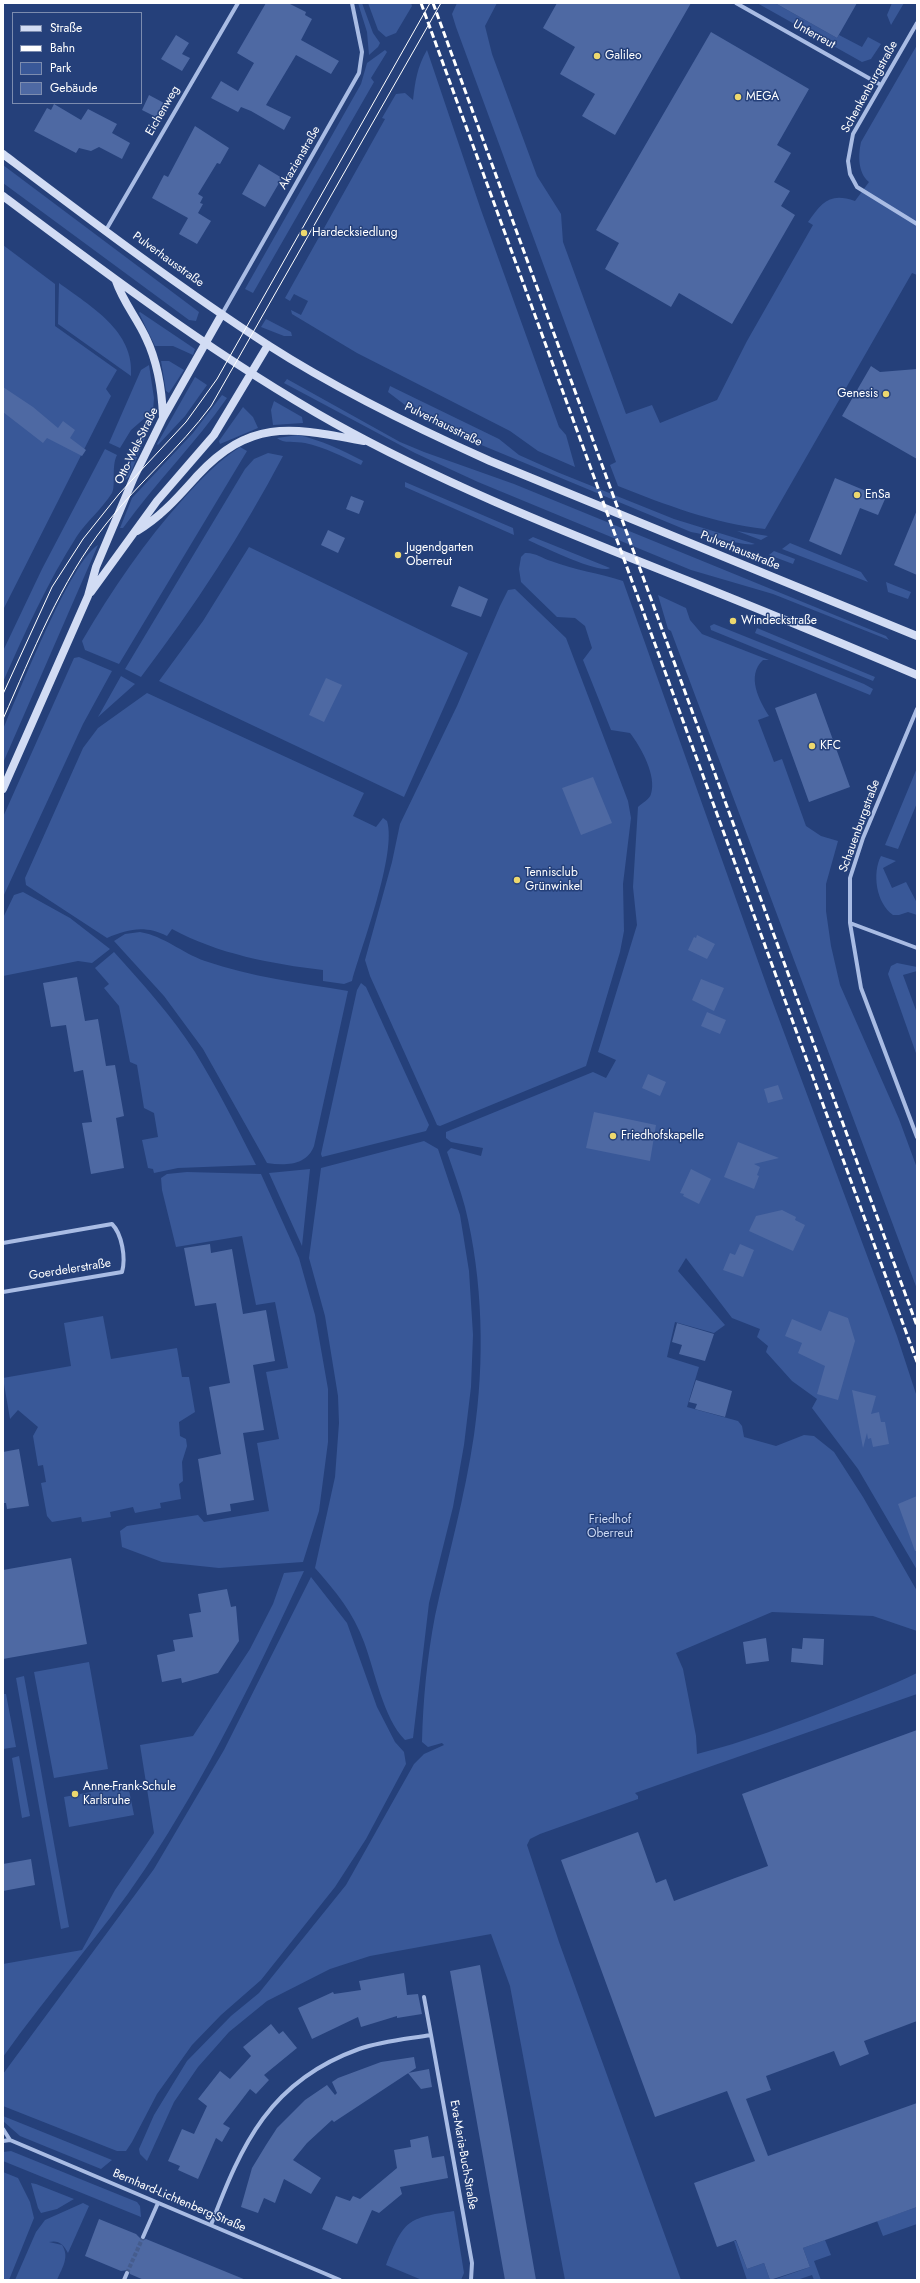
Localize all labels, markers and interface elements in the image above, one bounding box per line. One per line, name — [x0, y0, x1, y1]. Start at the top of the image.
legend — [12, 12, 142, 104]
street label: Unterreut — [790, 17, 838, 53]
text: Straße — [50, 19, 82, 37]
street label: Schenkenburgstraße — [839, 38, 901, 136]
text: Bahn — [50, 39, 75, 57]
place label: Galileo — [605, 49, 641, 63]
marker: Galileo — [592, 51, 602, 61]
text: Park — [50, 59, 71, 77]
text: Gebäude — [50, 79, 97, 97]
street label: Eichenweg — [143, 84, 183, 138]
place label: MEGA — [746, 90, 779, 104]
marker: MEGA — [733, 92, 743, 102]
street label: Akazienstraße — [276, 124, 324, 192]
place label: Hardecksiedlung — [312, 226, 398, 240]
marker: Hardecksiedlung — [299, 228, 309, 238]
street label: Pulverhausstraße — [130, 229, 206, 291]
place label: Genesis — [837, 387, 878, 401]
marker: Genesis — [881, 389, 891, 399]
street label: Pulverhausstraße — [402, 400, 484, 450]
street label: Otto-Wels-Straße — [112, 405, 162, 487]
place label: EnSa — [865, 488, 890, 502]
marker: EnSa — [852, 490, 862, 500]
street label: Pulverhausstraße — [698, 528, 782, 574]
place label: Jugendgarten Oberreut — [406, 541, 473, 569]
marker: Jugendgarten Oberreut — [393, 550, 403, 560]
place label: Windeckstraße — [741, 614, 817, 628]
marker: Windeckstraße — [728, 616, 738, 626]
place label: KFC — [820, 739, 841, 753]
marker: KFC — [807, 741, 817, 751]
street label: Schauenburgstraße — [837, 778, 883, 874]
place label: Tennisclub Grünwinkel — [525, 866, 583, 894]
marker: Tennisclub Grünwinkel — [512, 875, 522, 885]
place label: Friedhofskapelle — [621, 1129, 704, 1143]
marker: Friedhofskapelle — [608, 1131, 618, 1141]
street label: Goerdelerstraße — [28, 1256, 112, 1284]
park label: Friedhof Oberreut — [587, 1513, 633, 1541]
place label: Anne-Frank-Schule Karlsruhe — [83, 1780, 176, 1808]
marker: Anne-Frank-Schule Karlsruhe — [70, 1789, 80, 1799]
street label: Eva-Maria-Buch-Straße — [446, 2099, 480, 2211]
street label: Bernhard-Lichtenberg-Straße — [110, 2166, 248, 2236]

